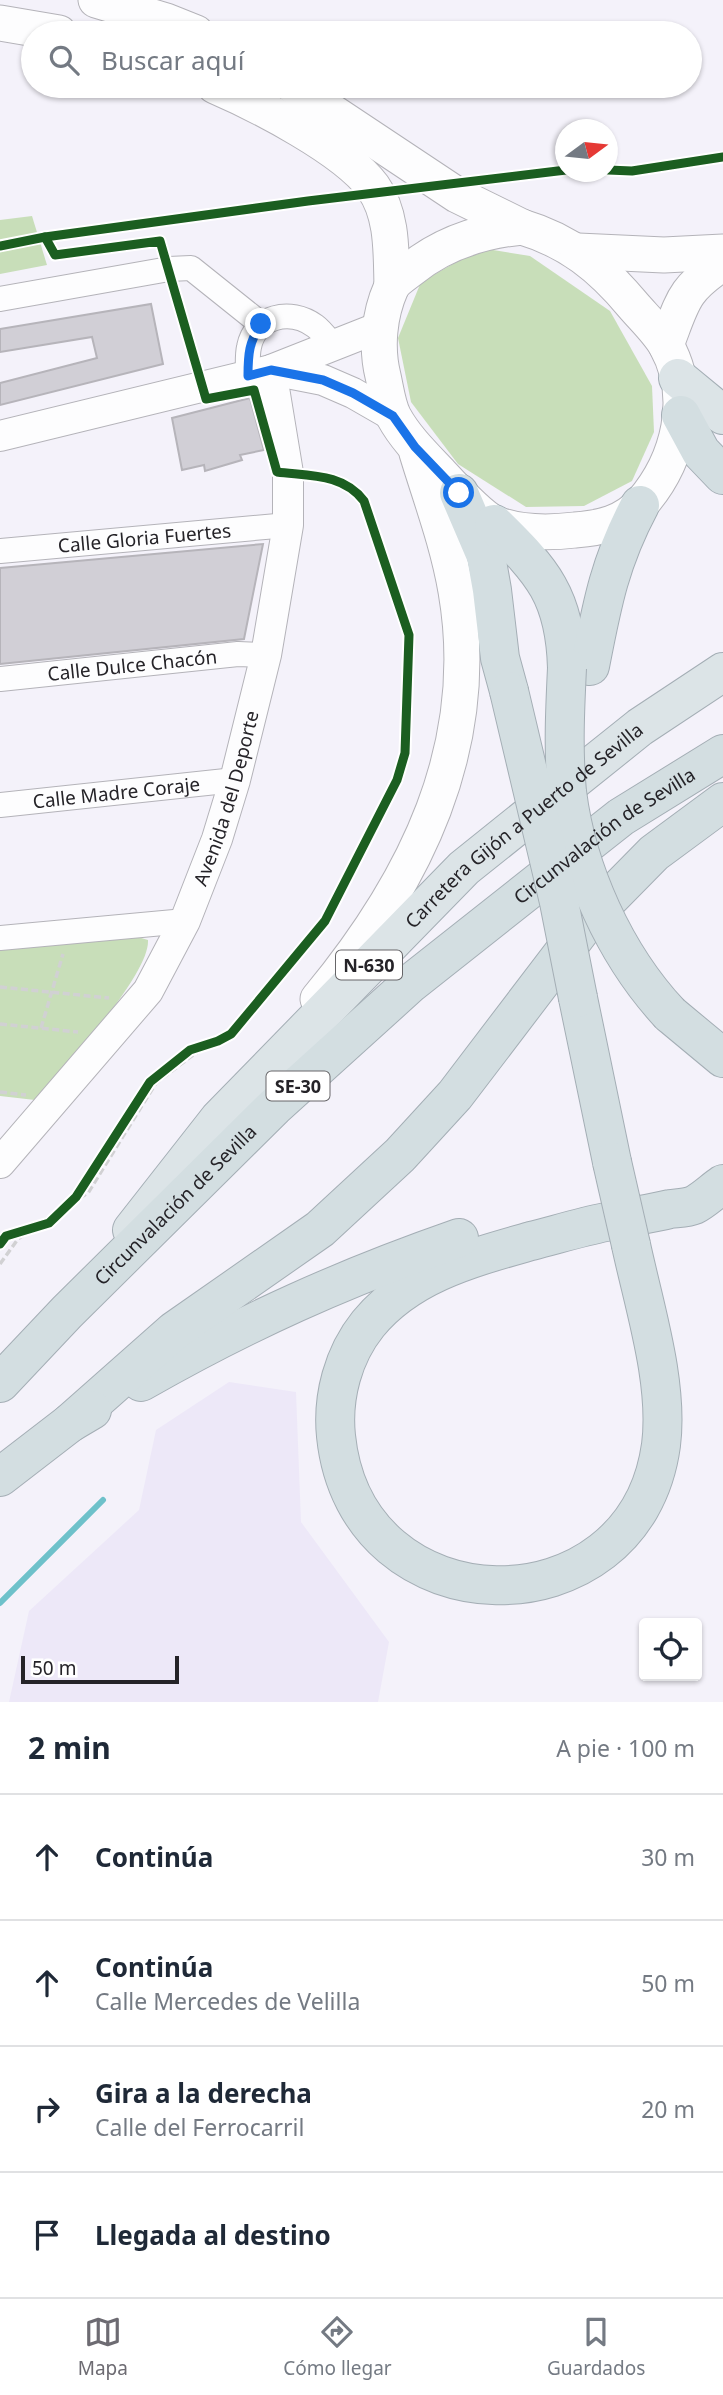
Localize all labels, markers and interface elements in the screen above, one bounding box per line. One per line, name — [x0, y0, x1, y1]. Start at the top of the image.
search box — [21, 21, 702, 98]
icon: search — [45, 41, 83, 79]
text: Buscar aquí — [101, 42, 244, 78]
north arrow — [555, 119, 618, 182]
route end — [245, 308, 276, 339]
route start — [443, 477, 474, 508]
street label: Calle Gloria Fuertes — [57, 517, 232, 559]
street label: Calle Dulce Chacón — [46, 643, 218, 687]
street label: Avenida del Deporte — [187, 708, 265, 889]
street label: Carretera Gijón a Puerto de Sevilla — [399, 717, 648, 934]
street label: Circunvalación de Sevilla — [508, 761, 700, 910]
street label: Calle Madre Coraje — [31, 771, 201, 814]
road number: N-630 — [336, 950, 402, 980]
road number: SE-30 — [266, 1072, 330, 1100]
street label: Circunvalación de Sevilla — [89, 1119, 262, 1291]
map controls — [639, 1618, 702, 1681]
button: locate — [639, 1618, 702, 1681]
scale bar — [21, 1653, 178, 1685]
text: 50 m — [32, 1655, 76, 1681]
text: 2 min — [28, 1727, 111, 1768]
text: A pie · 100 m — [556, 1732, 695, 1764]
icon: ahead — [28, 1838, 66, 1876]
text: Continúa — [95, 1839, 213, 1875]
text: 30 m — [641, 1841, 695, 1873]
text: Continúa — [95, 1949, 213, 1985]
icon: ahead — [28, 1964, 66, 2002]
text: 50 m — [641, 1967, 695, 1999]
text: Calle Mercedes de Velilla — [95, 1985, 360, 2017]
text: Gira a la derecha — [95, 2075, 312, 2111]
icon: right — [28, 2090, 66, 2128]
text: 20 m — [641, 2093, 695, 2125]
text: Calle del Ferrocarril — [95, 2111, 304, 2143]
icon: arrive — [28, 2216, 66, 2254]
text: Llegada al destino — [95, 2217, 331, 2253]
tab: Mapa — [78, 2313, 128, 2381]
tab: Cómo llegar — [283, 2313, 392, 2381]
tab: Guardados — [547, 2313, 645, 2381]

